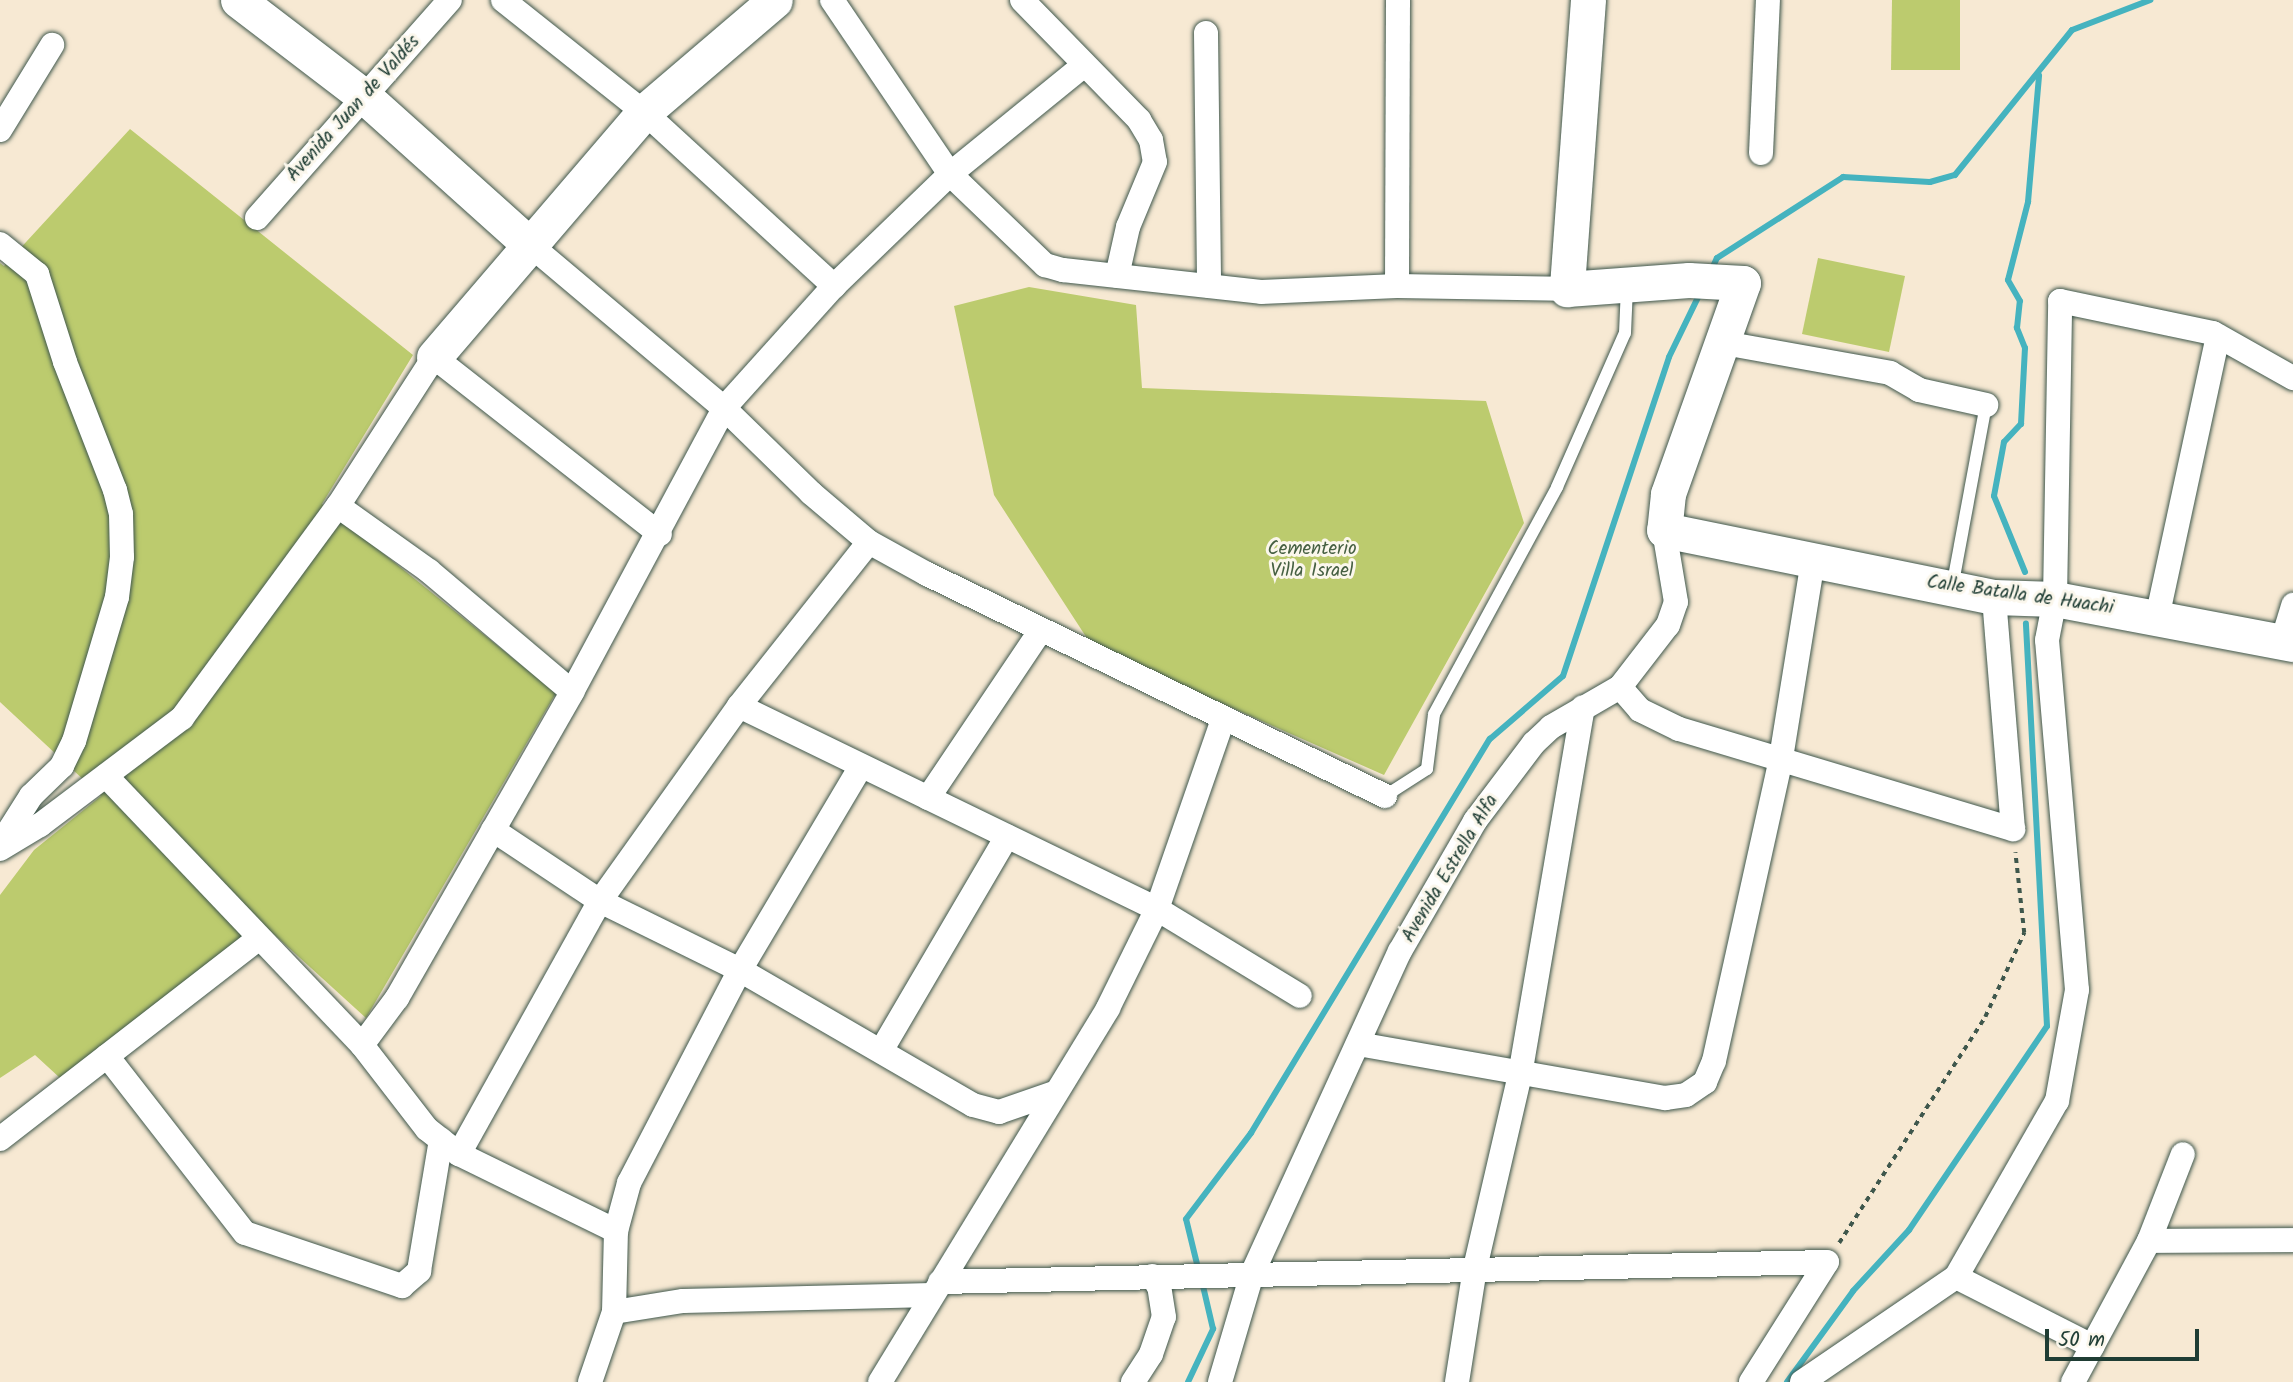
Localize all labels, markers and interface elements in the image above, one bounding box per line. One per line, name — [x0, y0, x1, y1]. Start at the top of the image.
street label: Avenida Juan de Valdés — [282, 31, 426, 187]
park label: Cementerio Villa Israel — [1267, 539, 1357, 583]
street label: Calle Batalla de Huachi — [1925, 572, 2115, 620]
street label: Avenida Estrella Alfa — [1398, 791, 1504, 947]
scale bar — [2048, 1316, 2202, 1360]
text: 50 m — [2058, 1324, 2105, 1357]

